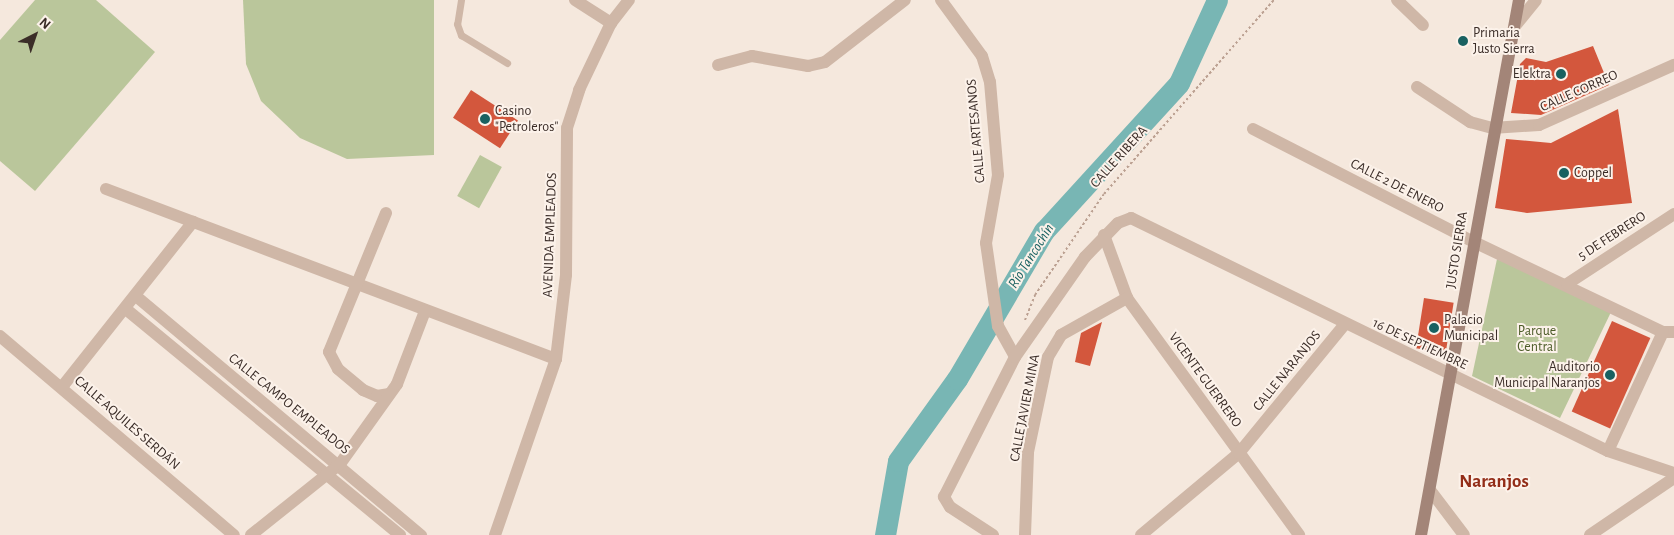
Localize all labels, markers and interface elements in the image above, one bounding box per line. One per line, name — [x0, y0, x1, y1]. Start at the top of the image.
north arrow — [10, 10, 60, 60]
text: N — [37, 15, 53, 32]
place label: Primaria Justo Sierra — [1473, 25, 1535, 58]
marker: Primaria Justo Sierra — [1457, 35, 1469, 47]
place label: Elektra — [1513, 66, 1551, 82]
street label: CALLE CORREO — [1538, 66, 1620, 116]
marker: Elektra — [1555, 68, 1567, 80]
street label: CALLE ARTESANOS — [963, 78, 989, 184]
place label: Casino "Petroleros" — [495, 103, 558, 136]
marker: Casino "Petroleros" — [479, 113, 491, 125]
street label: CALLE RIBERA — [1087, 122, 1151, 192]
street label: CALLE 2 DE ENERO — [1348, 155, 1446, 217]
place label: Coppel — [1574, 165, 1612, 181]
marker: Coppel — [1558, 167, 1570, 179]
street label: AVENIDA EMPLEADOS — [539, 172, 561, 298]
street label: 5 DE FEBRERO — [1575, 208, 1649, 264]
street label: JUSTO SIERRA — [1443, 210, 1471, 290]
water label: Río Tancochín — [1004, 220, 1058, 292]
place label: Palacio Municipal — [1444, 312, 1498, 344]
street label: 16 DE SEPTIEMBRE — [1370, 315, 1470, 373]
marker: Palacio Municipal — [1428, 322, 1440, 334]
park label: Parque Central — [1517, 323, 1557, 356]
street label: CALLE NARANJOS — [1249, 327, 1325, 415]
street label: VICENTE GUERRERO — [1165, 329, 1245, 431]
street label: CALLE CAMPO EMPLEADOS — [225, 350, 353, 458]
street label: CALLE JAVIER MINA — [1006, 353, 1044, 463]
place label: Auditorio Municipal Naranjos — [1494, 359, 1600, 392]
marker: Auditorio Municipal Naranjos — [1604, 369, 1616, 381]
street label: CALLE AQUILES SERDÁN — [71, 373, 183, 473]
district label: Naranjos — [1459, 471, 1529, 493]

